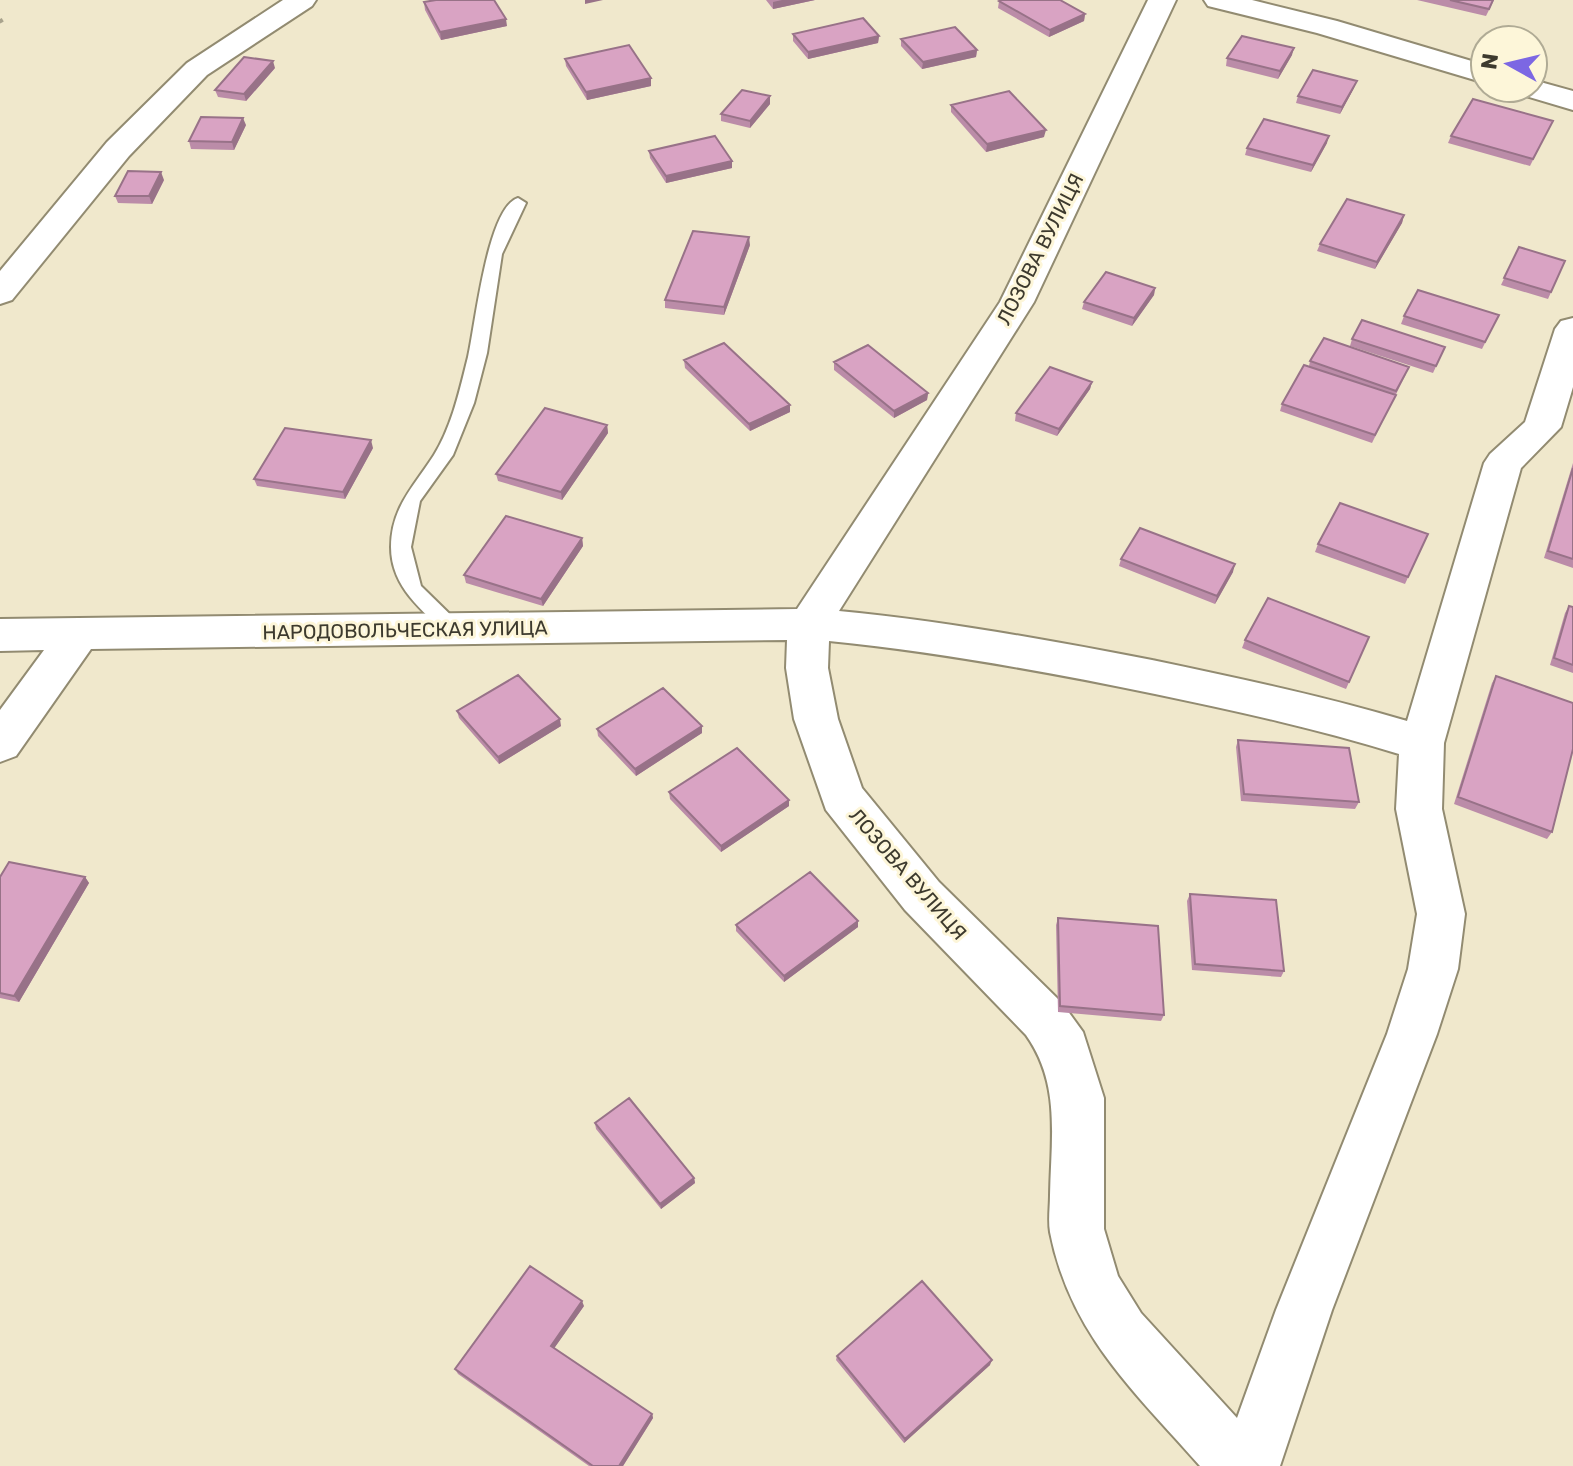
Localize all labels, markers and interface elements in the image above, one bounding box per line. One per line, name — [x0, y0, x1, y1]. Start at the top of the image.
north arrow — [1469, 24, 1549, 104]
text: N — [1475, 52, 1504, 71]
street label: ЛОЗОВА ВУЛИЦЯ — [991, 169, 1089, 329]
street label: НАРОДОВОЛЬЧЕСКАЯ УЛИЦА — [262, 616, 548, 644]
street label: ЛОЗОВА ВУЛИЦЯ — [844, 803, 972, 945]

